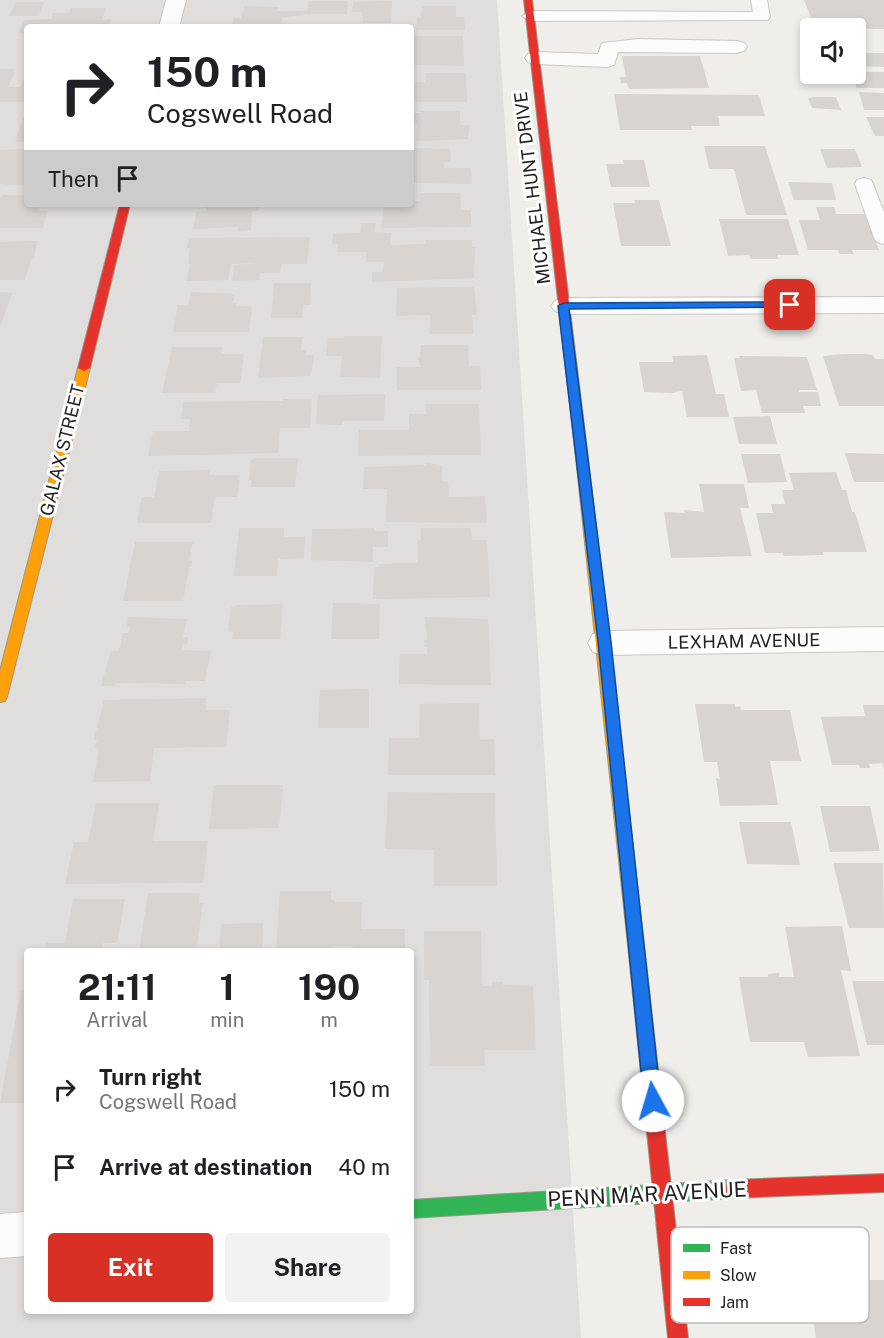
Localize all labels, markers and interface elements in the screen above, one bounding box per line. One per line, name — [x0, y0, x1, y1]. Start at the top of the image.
map controls — [800, 18, 866, 84]
button: sound — [800, 18, 866, 84]
text: 150 m — [147, 47, 267, 96]
icon: right — [48, 48, 126, 126]
street label: MICHAEL HUNT DRIVE — [510, 90, 554, 286]
text: Cogswell Road — [147, 97, 333, 129]
icon: arrive — [111, 162, 144, 195]
text: Then — [48, 166, 99, 192]
pin — [764, 279, 815, 330]
icon: arrive — [773, 288, 806, 321]
street label: GALAX STREET — [36, 382, 89, 518]
street label: LEXHAM AVENUE — [668, 629, 820, 653]
text: 21:11 — [78, 966, 157, 1008]
text: 1 — [220, 966, 235, 1008]
text: 190 — [298, 966, 360, 1008]
text: Arrival — [86, 1008, 148, 1032]
text: min — [210, 1008, 244, 1032]
text: m — [320, 1008, 338, 1032]
text: Turn right — [99, 1064, 202, 1090]
position arrow — [621, 1069, 685, 1133]
icon: right — [48, 1073, 81, 1106]
text: 150 m — [329, 1076, 390, 1102]
text: Cogswell Road — [99, 1090, 237, 1114]
icon: arrive — [48, 1151, 81, 1184]
text: Arrive at destination — [99, 1154, 312, 1180]
text: 40 m — [338, 1154, 390, 1180]
street label: PENN MAR AVENUE — [547, 1176, 747, 1212]
legend — [671, 1227, 869, 1323]
button: Exit — [48, 1233, 213, 1302]
button: Share — [225, 1233, 390, 1302]
text: Fast — [720, 1239, 752, 1258]
text: Slow — [720, 1266, 757, 1285]
text: Jam — [720, 1293, 749, 1312]

